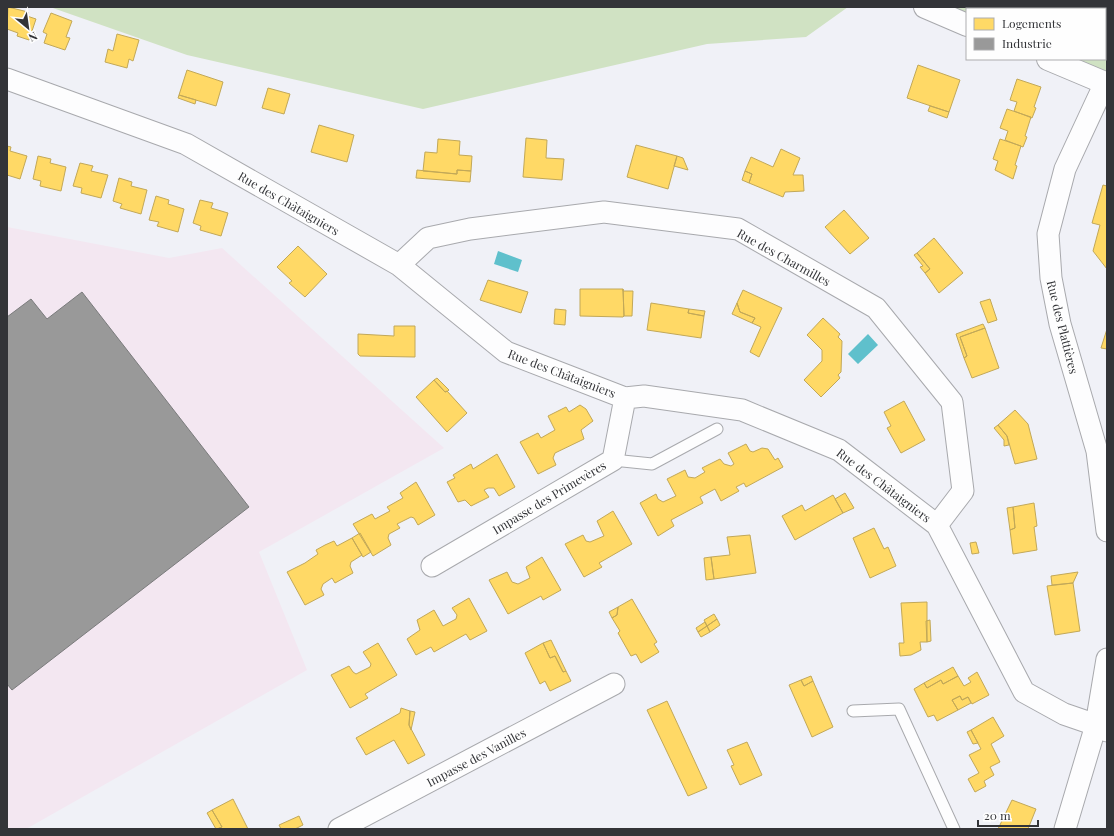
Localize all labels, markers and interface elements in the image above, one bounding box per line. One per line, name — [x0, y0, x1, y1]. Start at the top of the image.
north arrow — [8, 8, 48, 48]
legend — [966, 8, 1106, 60]
text: Logements — [1002, 15, 1061, 31]
text: N — [26, 29, 40, 46]
text: Industrie — [1002, 35, 1052, 51]
street label: Rue des Châtaigniers — [236, 168, 342, 238]
street label: Rue des Charmilles — [735, 225, 833, 289]
street label: Rue des Plattières — [1044, 279, 1082, 375]
street label: Rue des Châtaigniers — [506, 345, 618, 401]
street label: Rue des Châtaigniers — [834, 444, 934, 526]
street label: Impasse des Primevères — [489, 457, 609, 537]
street label: Impasse des Vanilles — [424, 724, 528, 790]
scale bar — [978, 802, 1038, 828]
text: 20 m — [984, 807, 1011, 823]

